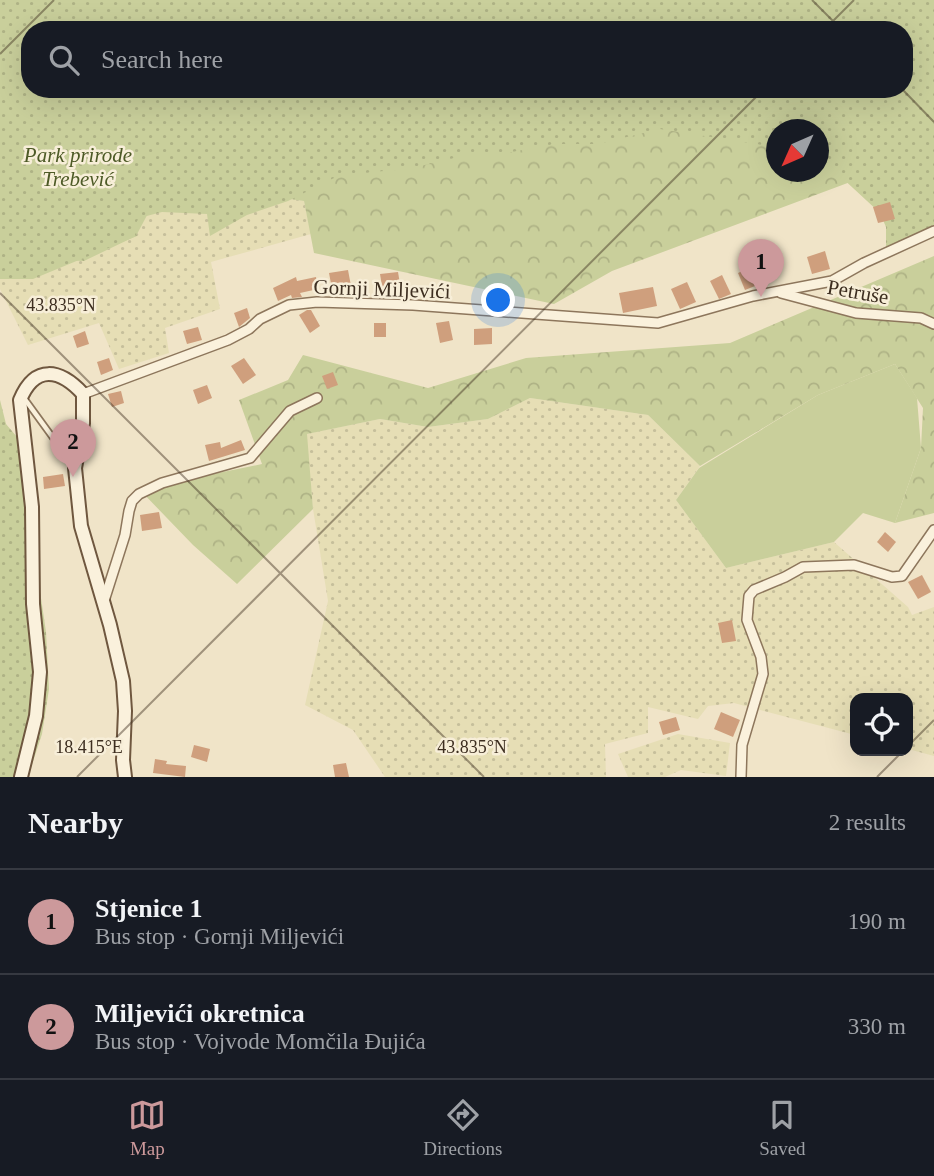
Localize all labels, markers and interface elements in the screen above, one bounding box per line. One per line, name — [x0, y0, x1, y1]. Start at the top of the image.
search box — [21, 21, 913, 98]
icon: search — [45, 41, 83, 79]
text: Search here — [101, 45, 223, 74]
north arrow — [766, 119, 829, 182]
park label: Park prirode Trebević — [23, 143, 132, 191]
pin: 1 — [738, 239, 784, 297]
street label: Gornji Miljevići — [313, 275, 451, 303]
street label: Petruše — [825, 275, 891, 309]
your location — [481, 283, 515, 317]
text: 43.835°N — [26, 295, 96, 315]
pin: 2 — [50, 419, 96, 477]
map controls — [850, 693, 913, 756]
button: locate — [850, 693, 913, 756]
text: 18.415°E — [55, 737, 123, 757]
text: 43.835°N — [437, 737, 507, 757]
text: Nearby — [28, 806, 123, 839]
text: 2 results — [829, 810, 906, 835]
text: Stjenice 1 — [95, 894, 203, 923]
text: 1 — [45, 909, 57, 934]
text: 190 m — [848, 909, 906, 934]
text: Bus stop · Gornji Miljevići — [95, 924, 344, 949]
text: Miljevići okretnica — [95, 999, 305, 1028]
text: 2 — [45, 1014, 57, 1039]
text: 330 m — [848, 1014, 906, 1039]
text: Bus stop · Vojvode Momčila Đujića — [95, 1029, 426, 1054]
tab: Map — [128, 1096, 166, 1160]
tab: Directions — [423, 1096, 502, 1160]
tab: Saved — [759, 1096, 806, 1160]

